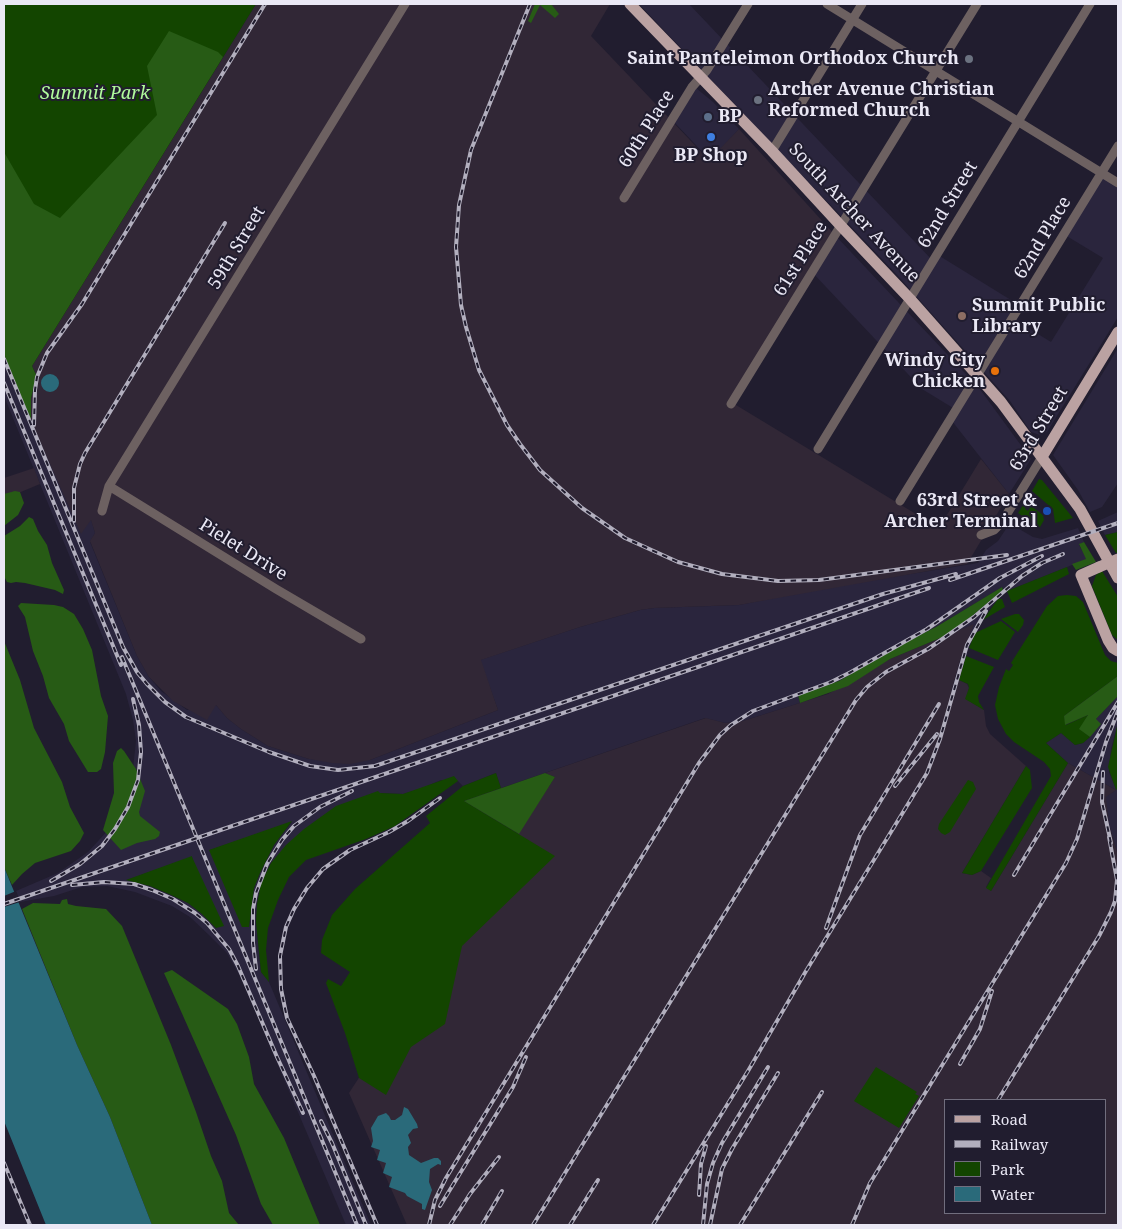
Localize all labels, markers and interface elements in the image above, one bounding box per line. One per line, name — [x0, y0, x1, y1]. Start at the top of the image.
place label: Saint Panteleimon Orthodox Church — [627, 48, 959, 70]
marker: Saint Panteleimon Orthodox Church — [963, 53, 975, 65]
place label: Archer Avenue Christian Reformed Church — [768, 79, 994, 122]
park label: Summit Park — [40, 83, 150, 105]
street label: 60th Place — [615, 86, 679, 172]
marker: Archer Avenue Christian Reformed Church — [752, 94, 764, 106]
place label: BP — [718, 106, 742, 128]
marker: BP — [702, 111, 714, 123]
marker: BP Shop — [705, 131, 717, 143]
street label: South Archer Avenue — [784, 139, 924, 287]
place label: BP Shop — [674, 145, 748, 167]
street label: 62nd Street — [914, 158, 982, 252]
street label: 62nd Place — [1010, 193, 1076, 283]
street label: 59th Street — [204, 203, 270, 293]
street label: 61st Place — [769, 218, 833, 300]
place label: Summit Public Library — [972, 295, 1106, 338]
marker: Summit Public Library — [956, 310, 968, 322]
place label: Windy City Chicken — [885, 350, 985, 392]
marker: Windy City Chicken — [989, 365, 1001, 377]
street label: 63rd Street — [1005, 383, 1073, 475]
place label: 63rd Street & Archer Terminal — [884, 490, 1037, 532]
marker: 63rd Street & Archer Terminal — [1041, 505, 1053, 517]
street label: Pielet Drive — [195, 514, 291, 586]
legend — [944, 1099, 1107, 1214]
text: Road — [991, 1109, 1027, 1129]
text: Railway — [991, 1134, 1048, 1154]
text: Park — [991, 1159, 1024, 1179]
text: Water — [991, 1184, 1034, 1204]

